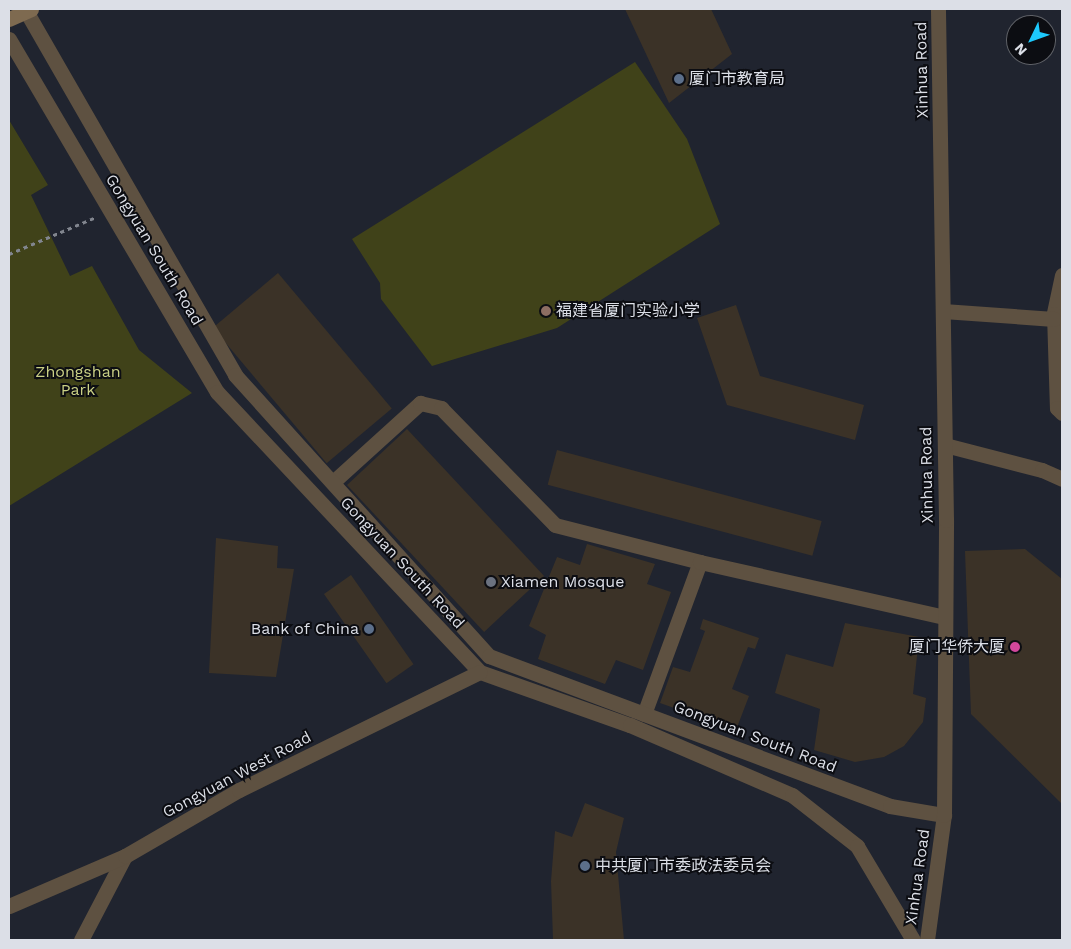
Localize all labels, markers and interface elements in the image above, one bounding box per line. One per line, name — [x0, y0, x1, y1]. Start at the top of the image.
north arrow — [1006, 15, 1056, 65]
street label: Xinhua Road — [912, 21, 932, 119]
text: N — [1011, 40, 1030, 59]
place label: 厦门市教育局 — [689, 69, 785, 89]
marker: 厦门市教育局 — [673, 73, 685, 85]
street label: Gongyuan South Road — [101, 171, 207, 329]
place label: 福建省厦门实验小学 — [556, 301, 700, 321]
marker: 福建省厦门实验小学 — [540, 305, 552, 317]
park label: Zhongshan Park — [35, 362, 121, 400]
street label: Xinhua Road — [917, 426, 937, 524]
street label: Gongyuan South Road — [336, 493, 468, 633]
place label: Xiamen Mosque — [501, 572, 624, 592]
marker: Xiamen Mosque — [485, 576, 497, 588]
place label: Bank of China — [250, 619, 359, 639]
marker: Bank of China — [363, 623, 375, 635]
place label: 厦门华侨大厦 — [909, 637, 1005, 657]
marker: 厦门华侨大厦 — [1009, 641, 1021, 653]
street label: Gongyuan South Road — [671, 697, 839, 777]
street label: Gongyuan West Road — [159, 728, 315, 822]
street label: Xinhua Road — [902, 828, 934, 926]
place label: 中共厦门市委政法委员会 — [595, 856, 771, 876]
marker: 中共厦门市委政法委员会 — [579, 860, 591, 872]

